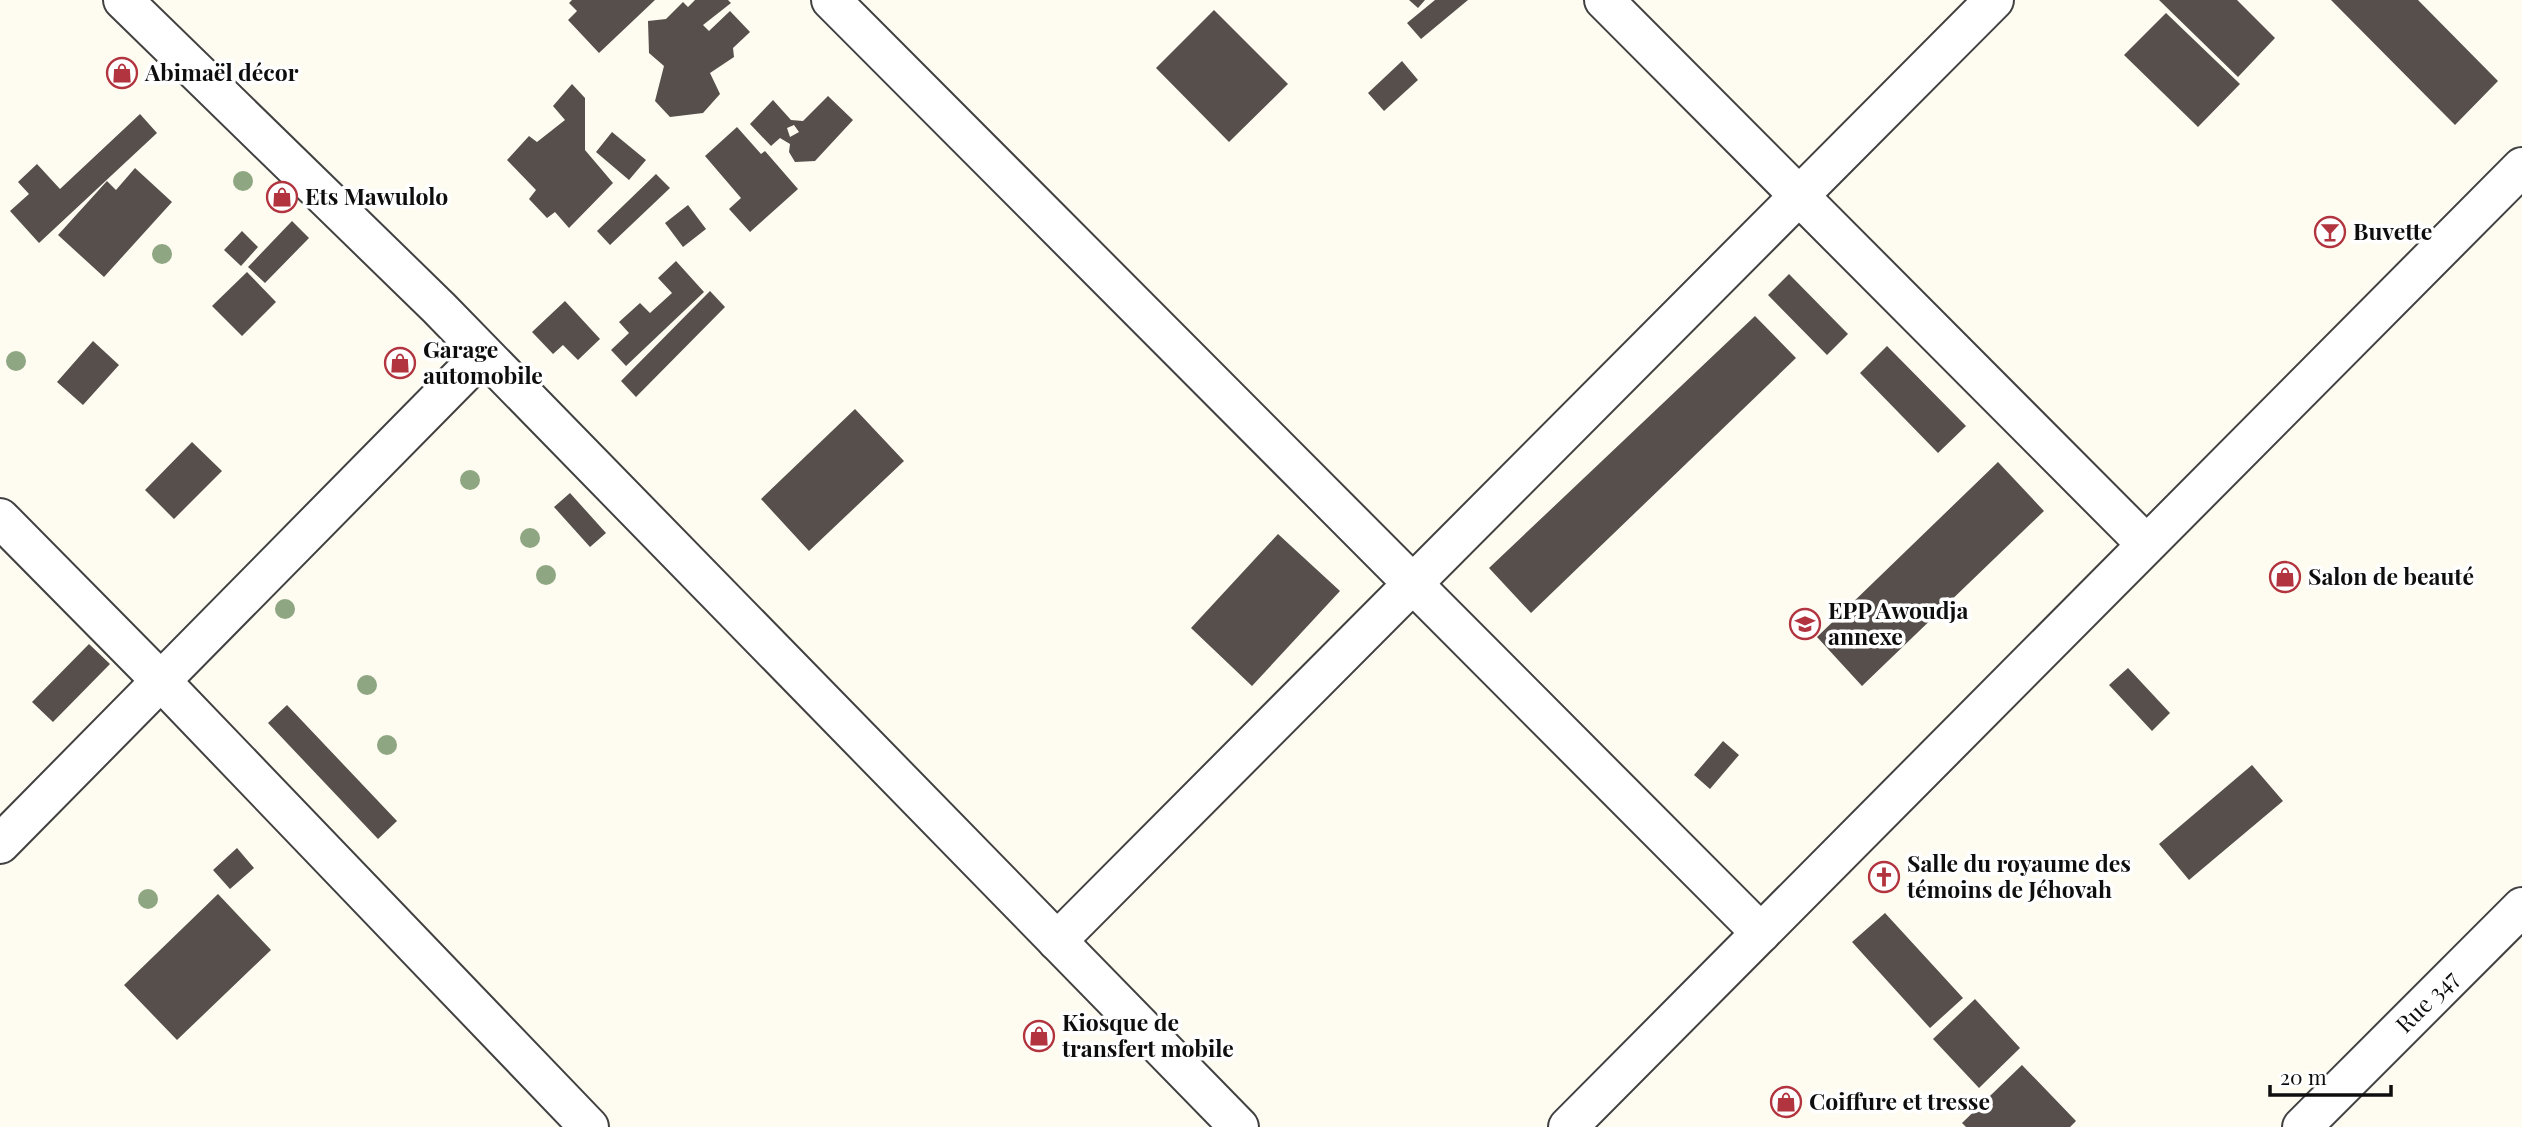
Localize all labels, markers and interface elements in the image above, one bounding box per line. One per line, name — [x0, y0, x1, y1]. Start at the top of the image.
shop icon: Abimaël décor — [105, 56, 139, 90]
place label: Abimaël décor — [144, 56, 299, 87]
shop icon: Ets Mawulolo — [265, 180, 299, 214]
place label: Ets Mawulolo — [305, 180, 448, 211]
bar icon: Buvette — [2313, 215, 2347, 249]
place label: Buvette — [2353, 215, 2432, 246]
place label: Garage automobile — [423, 333, 543, 390]
shop icon: Garage automobile — [383, 346, 417, 380]
shop icon: Salon de beauté — [2268, 560, 2302, 594]
place label: Salon de beauté — [2308, 560, 2474, 591]
place label: EPP Awoudja annexe — [1828, 594, 1968, 651]
school or university icon: EPP Awoudja annexe — [1788, 607, 1822, 641]
place label: Salle du royaume des témoins de Jéhovah — [1906, 847, 2131, 904]
church icon: Salle du royaume des témoins de Jéhovah — [1867, 860, 1901, 894]
street label: Rue 347 — [2388, 962, 2465, 1039]
place label: Kiosque de transfert mobile — [1061, 1006, 1234, 1063]
shop icon: Kiosque de transfert mobile — [1022, 1019, 1056, 1053]
scale bar — [2270, 1054, 2391, 1098]
text: 20 m — [2280, 1062, 2327, 1090]
shop icon: Coiffure et tresse — [1769, 1085, 1803, 1119]
place label: Coiffure et tresse — [1809, 1085, 1990, 1116]

